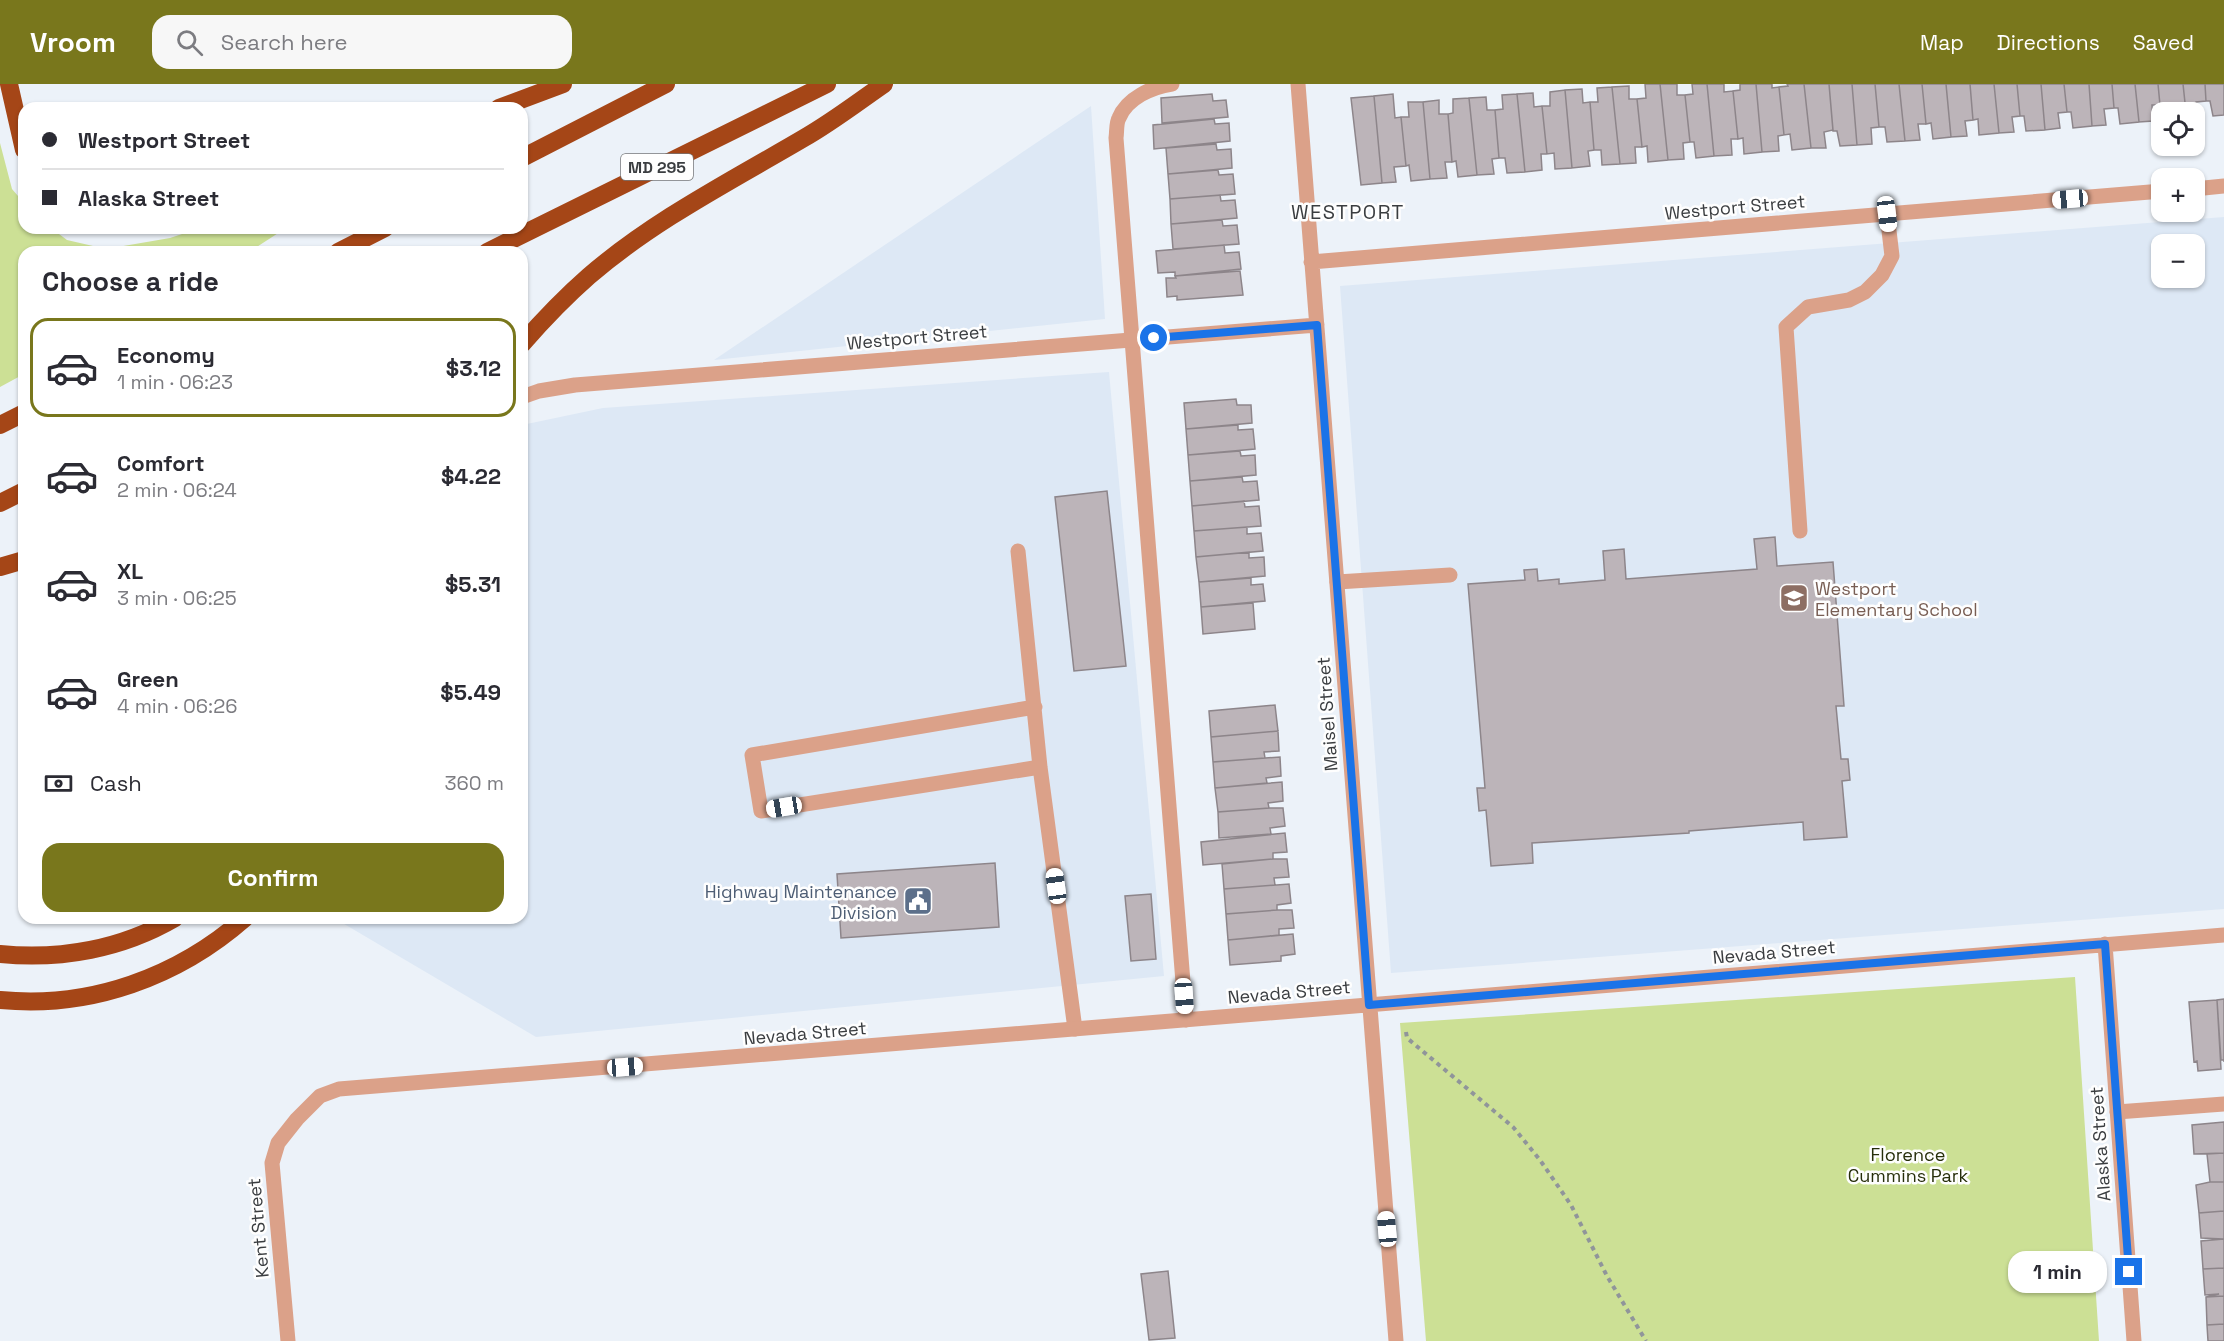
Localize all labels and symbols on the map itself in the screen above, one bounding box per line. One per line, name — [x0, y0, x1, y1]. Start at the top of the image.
road number: MD 295 — [621, 154, 693, 180]
car — [2051, 188, 2089, 210]
street label: Westport Street — [1664, 189, 1806, 225]
car — [1876, 195, 1898, 233]
district label: WESTPORT — [1291, 199, 1405, 225]
street label: Westport Street — [846, 319, 988, 355]
route start — [1140, 324, 1167, 351]
place label: Westport Elementary School — [1815, 577, 1978, 621]
school or university icon: Westport Elementary School — [1778, 582, 1810, 614]
street label: Maisel Street — [1312, 656, 1342, 772]
car — [765, 795, 803, 819]
car — [1045, 867, 1067, 905]
place label: Highway Maintenance Division — [705, 880, 897, 924]
public building icon: Highway Maintenance Division — [902, 885, 934, 917]
street label: Nevada Street — [1712, 935, 1836, 969]
street label: Nevada Street — [1227, 975, 1351, 1009]
car — [1174, 977, 1194, 1015]
street label: Nevada Street — [743, 1016, 867, 1050]
car — [606, 1057, 644, 1077]
street label: Alaska Street — [2085, 1086, 2115, 1202]
park label: Florence Cummins Park — [1848, 1143, 1969, 1187]
street label: Kent Street — [242, 1177, 274, 1279]
car — [1376, 1210, 1398, 1248]
callout: 1 min — [2009, 1251, 2108, 1293]
route end — [2115, 1258, 2142, 1285]

